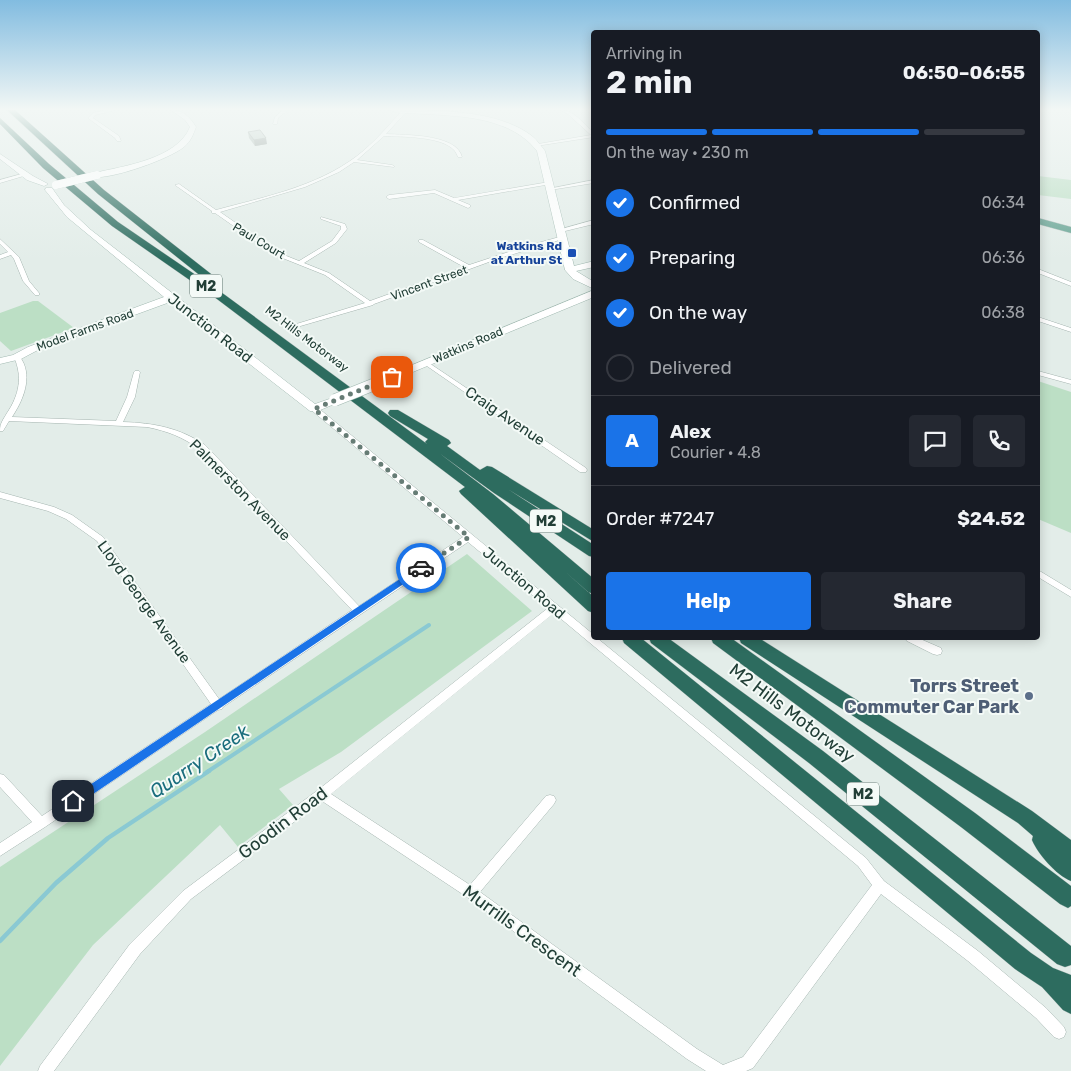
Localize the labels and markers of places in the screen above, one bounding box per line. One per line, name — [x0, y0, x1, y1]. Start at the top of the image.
place label: Watkins Rd at Arthur St — [491, 239, 562, 267]
marker: Watkins Rd at Arthur St — [566, 247, 578, 259]
pin — [371, 356, 413, 398]
place label: Torrs Street Commuter Car Park — [844, 675, 1019, 718]
marker: Torrs Street Commuter Car Park — [1023, 690, 1035, 702]
pin — [52, 780, 94, 822]

